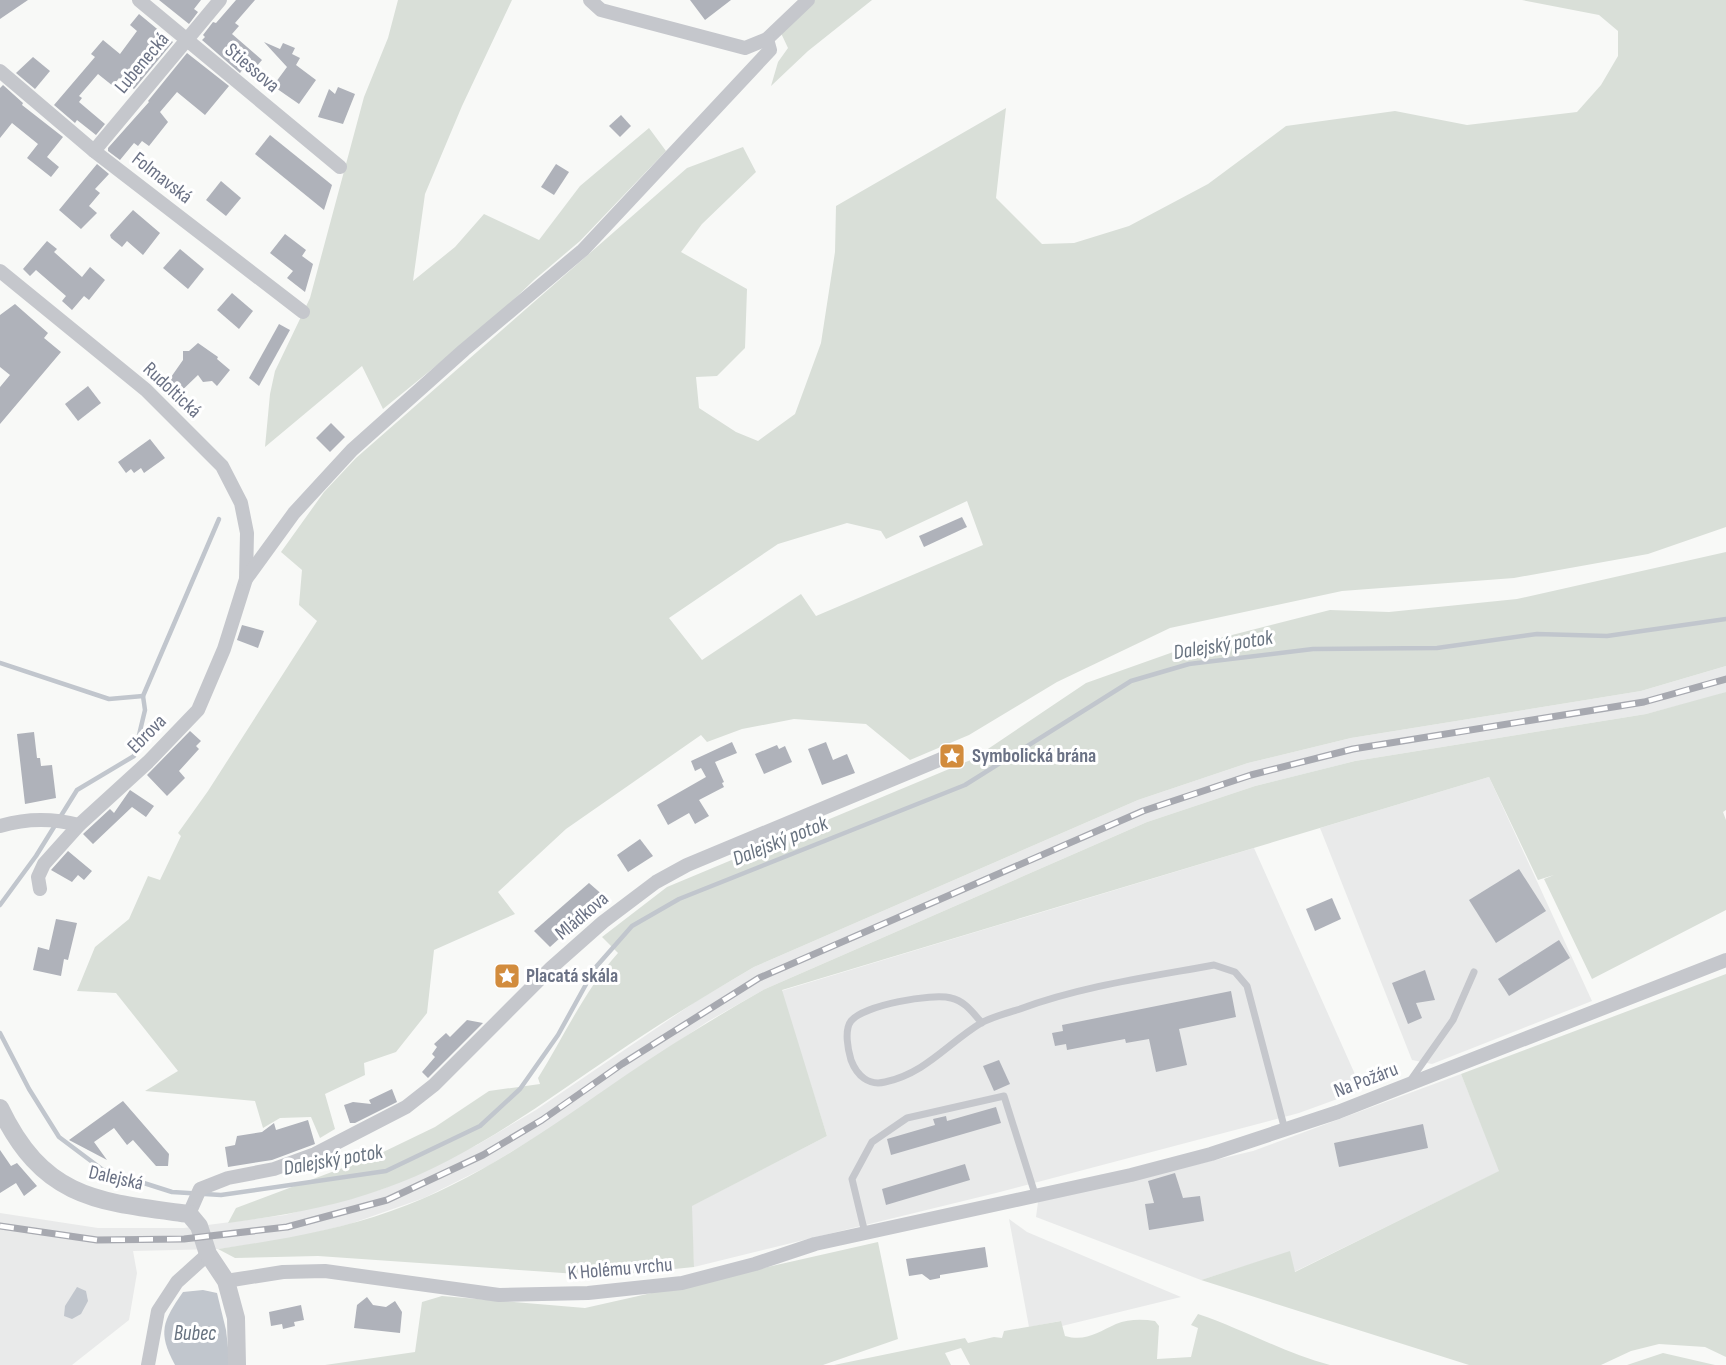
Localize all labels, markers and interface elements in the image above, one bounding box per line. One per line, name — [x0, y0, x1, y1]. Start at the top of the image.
street label: Lubenecká — [110, 28, 174, 98]
street label: Stiessova — [220, 38, 284, 98]
street label: Folmavská — [127, 147, 197, 209]
street label: Rudoltická — [138, 357, 206, 423]
water label: Dalejský potok — [1172, 625, 1276, 665]
street label: Ebrova — [123, 710, 171, 758]
place icon: Symbolická brána — [937, 741, 967, 771]
place label: Symbolická brána — [972, 744, 1096, 768]
water label: Dalejský potok — [729, 810, 832, 871]
street label: Mládkova — [550, 887, 614, 945]
place icon: Placatá skála — [492, 961, 522, 991]
place label: Placatá skála — [526, 964, 618, 988]
street label: Na Požáru — [1331, 1057, 1401, 1103]
water label: Dalejský potok — [281, 1139, 386, 1181]
street label: Dalejská — [86, 1160, 146, 1196]
street label: K Holému vrchu — [567, 1252, 673, 1286]
water label: Bubec — [174, 1321, 217, 1346]

